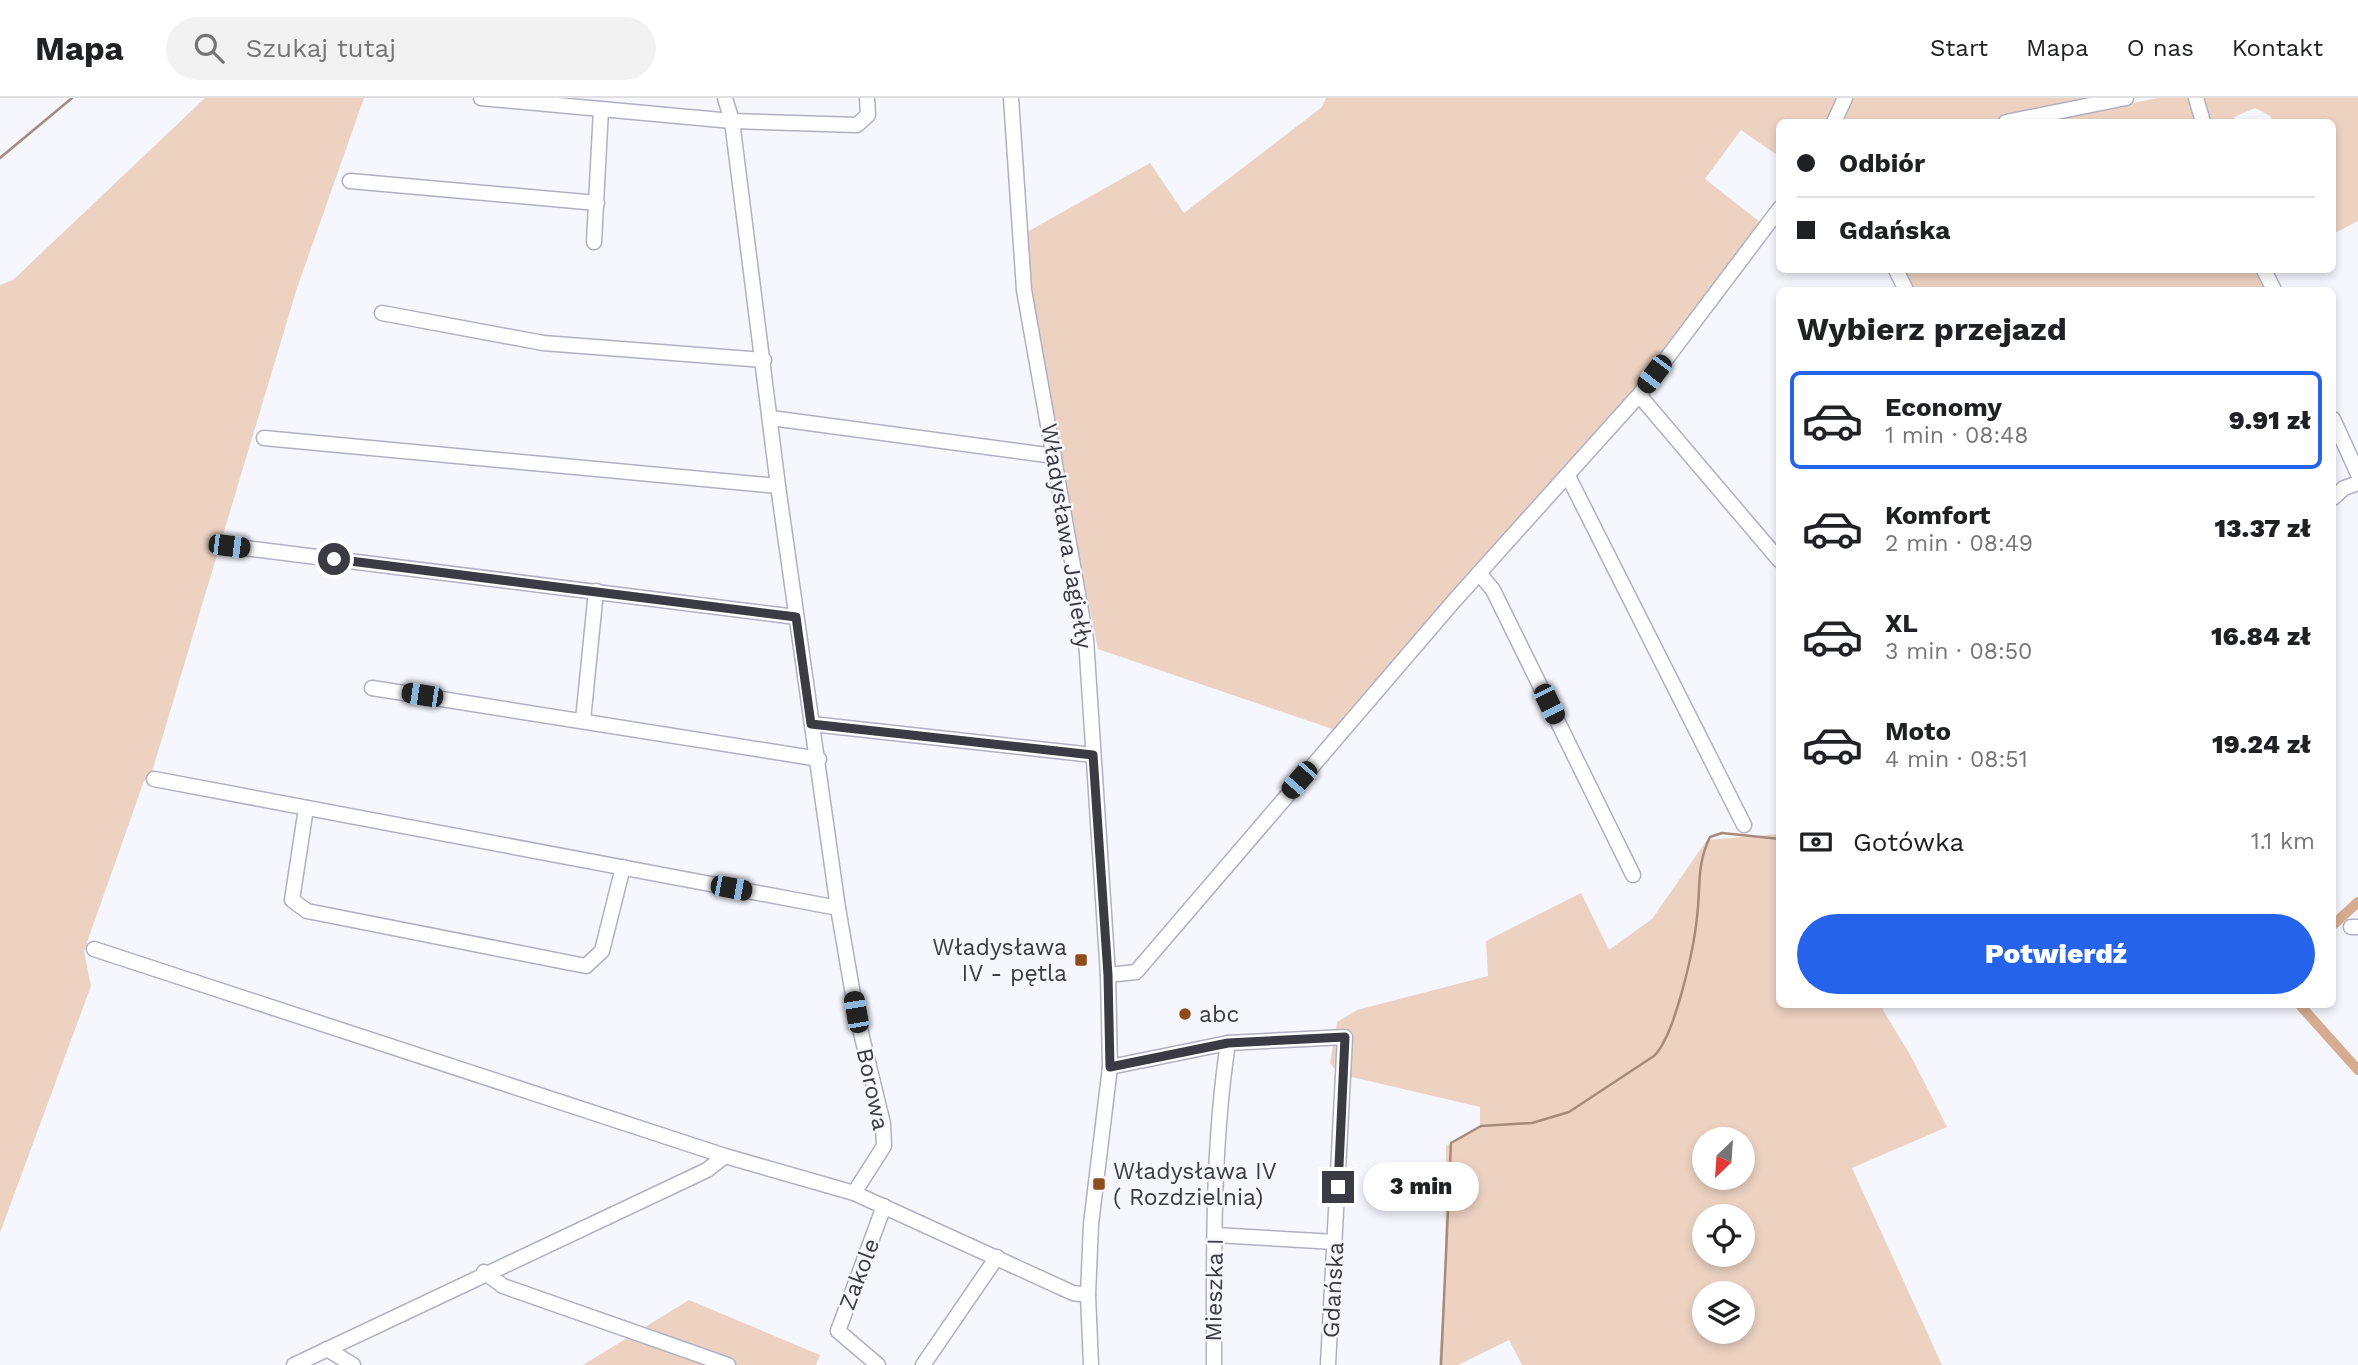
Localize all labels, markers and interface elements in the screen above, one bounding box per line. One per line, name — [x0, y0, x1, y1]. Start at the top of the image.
search box — [166, 17, 656, 80]
text: Mapa — [35, 29, 124, 68]
icon: search — [190, 29, 228, 67]
text: Szukaj tutaj — [246, 33, 396, 63]
text: Start — [1930, 34, 1988, 62]
text: Mapa — [2026, 34, 2089, 62]
text: O nas — [2127, 34, 2194, 62]
text: Kontakt — [2232, 34, 2323, 62]
text: Odbiór — [1839, 148, 1925, 178]
text: Gdańska — [1839, 215, 1950, 245]
text: Wybierz przejazd — [1797, 310, 2067, 348]
car — [1633, 351, 1676, 397]
icon: car — [1801, 389, 1864, 452]
text: Economy — [1885, 392, 2002, 422]
text: 9.91 zł — [2229, 405, 2311, 435]
street label: Władysława Jagiełły — [1035, 422, 1098, 651]
text: 1 min · 08:48 — [1885, 422, 2028, 449]
icon: car — [1801, 497, 1864, 560]
text: Komfort — [1885, 500, 1990, 530]
text: 13.37 zł — [2214, 513, 2311, 543]
text: 2 min · 08:49 — [1885, 530, 2033, 557]
car — [207, 533, 252, 559]
route start — [318, 543, 350, 575]
icon: car — [1801, 605, 1864, 668]
text: XL — [1885, 608, 1918, 638]
text: 16.84 zł — [2211, 621, 2311, 651]
text: 3 min · 08:50 — [1885, 638, 2032, 665]
car — [400, 681, 445, 709]
car — [1531, 681, 1568, 727]
icon: car — [1801, 713, 1864, 776]
text: Moto — [1885, 716, 1951, 746]
text: 19.24 zł — [2212, 729, 2311, 759]
text: 4 min · 08:51 — [1885, 746, 2028, 773]
car — [1278, 757, 1321, 803]
icon: cash — [1797, 823, 1835, 861]
text: Gotówka — [1853, 827, 1964, 857]
text: 1.1 km — [2251, 828, 2315, 855]
car — [709, 874, 754, 902]
button: Potwierdź — [1797, 914, 2315, 994]
place label: Władysława IV - pętla — [932, 934, 1067, 987]
marker: Władysława IV - pętla — [1073, 952, 1089, 968]
car — [843, 989, 870, 1035]
place label: abc — [1199, 1001, 1239, 1028]
marker: abc — [1177, 1006, 1193, 1022]
street label: Borowa — [851, 1046, 894, 1133]
north arrow — [1692, 1127, 1755, 1190]
map controls — [1692, 1127, 1755, 1344]
place label: Władysława IV ( Rozdzielnia) — [1113, 1158, 1277, 1211]
callout: 3 min — [1362, 1162, 1478, 1212]
route end — [1322, 1171, 1354, 1203]
text: 3 min — [1390, 1173, 1452, 1200]
marker: Władysława IV ( Rozdzielnia) — [1091, 1176, 1107, 1192]
button: locate — [1692, 1204, 1755, 1267]
street label: Zakole — [834, 1235, 885, 1314]
street label: Mieszka I — [1200, 1238, 1229, 1342]
street label: Gdańska — [1317, 1241, 1350, 1339]
button: layers — [1692, 1281, 1755, 1344]

